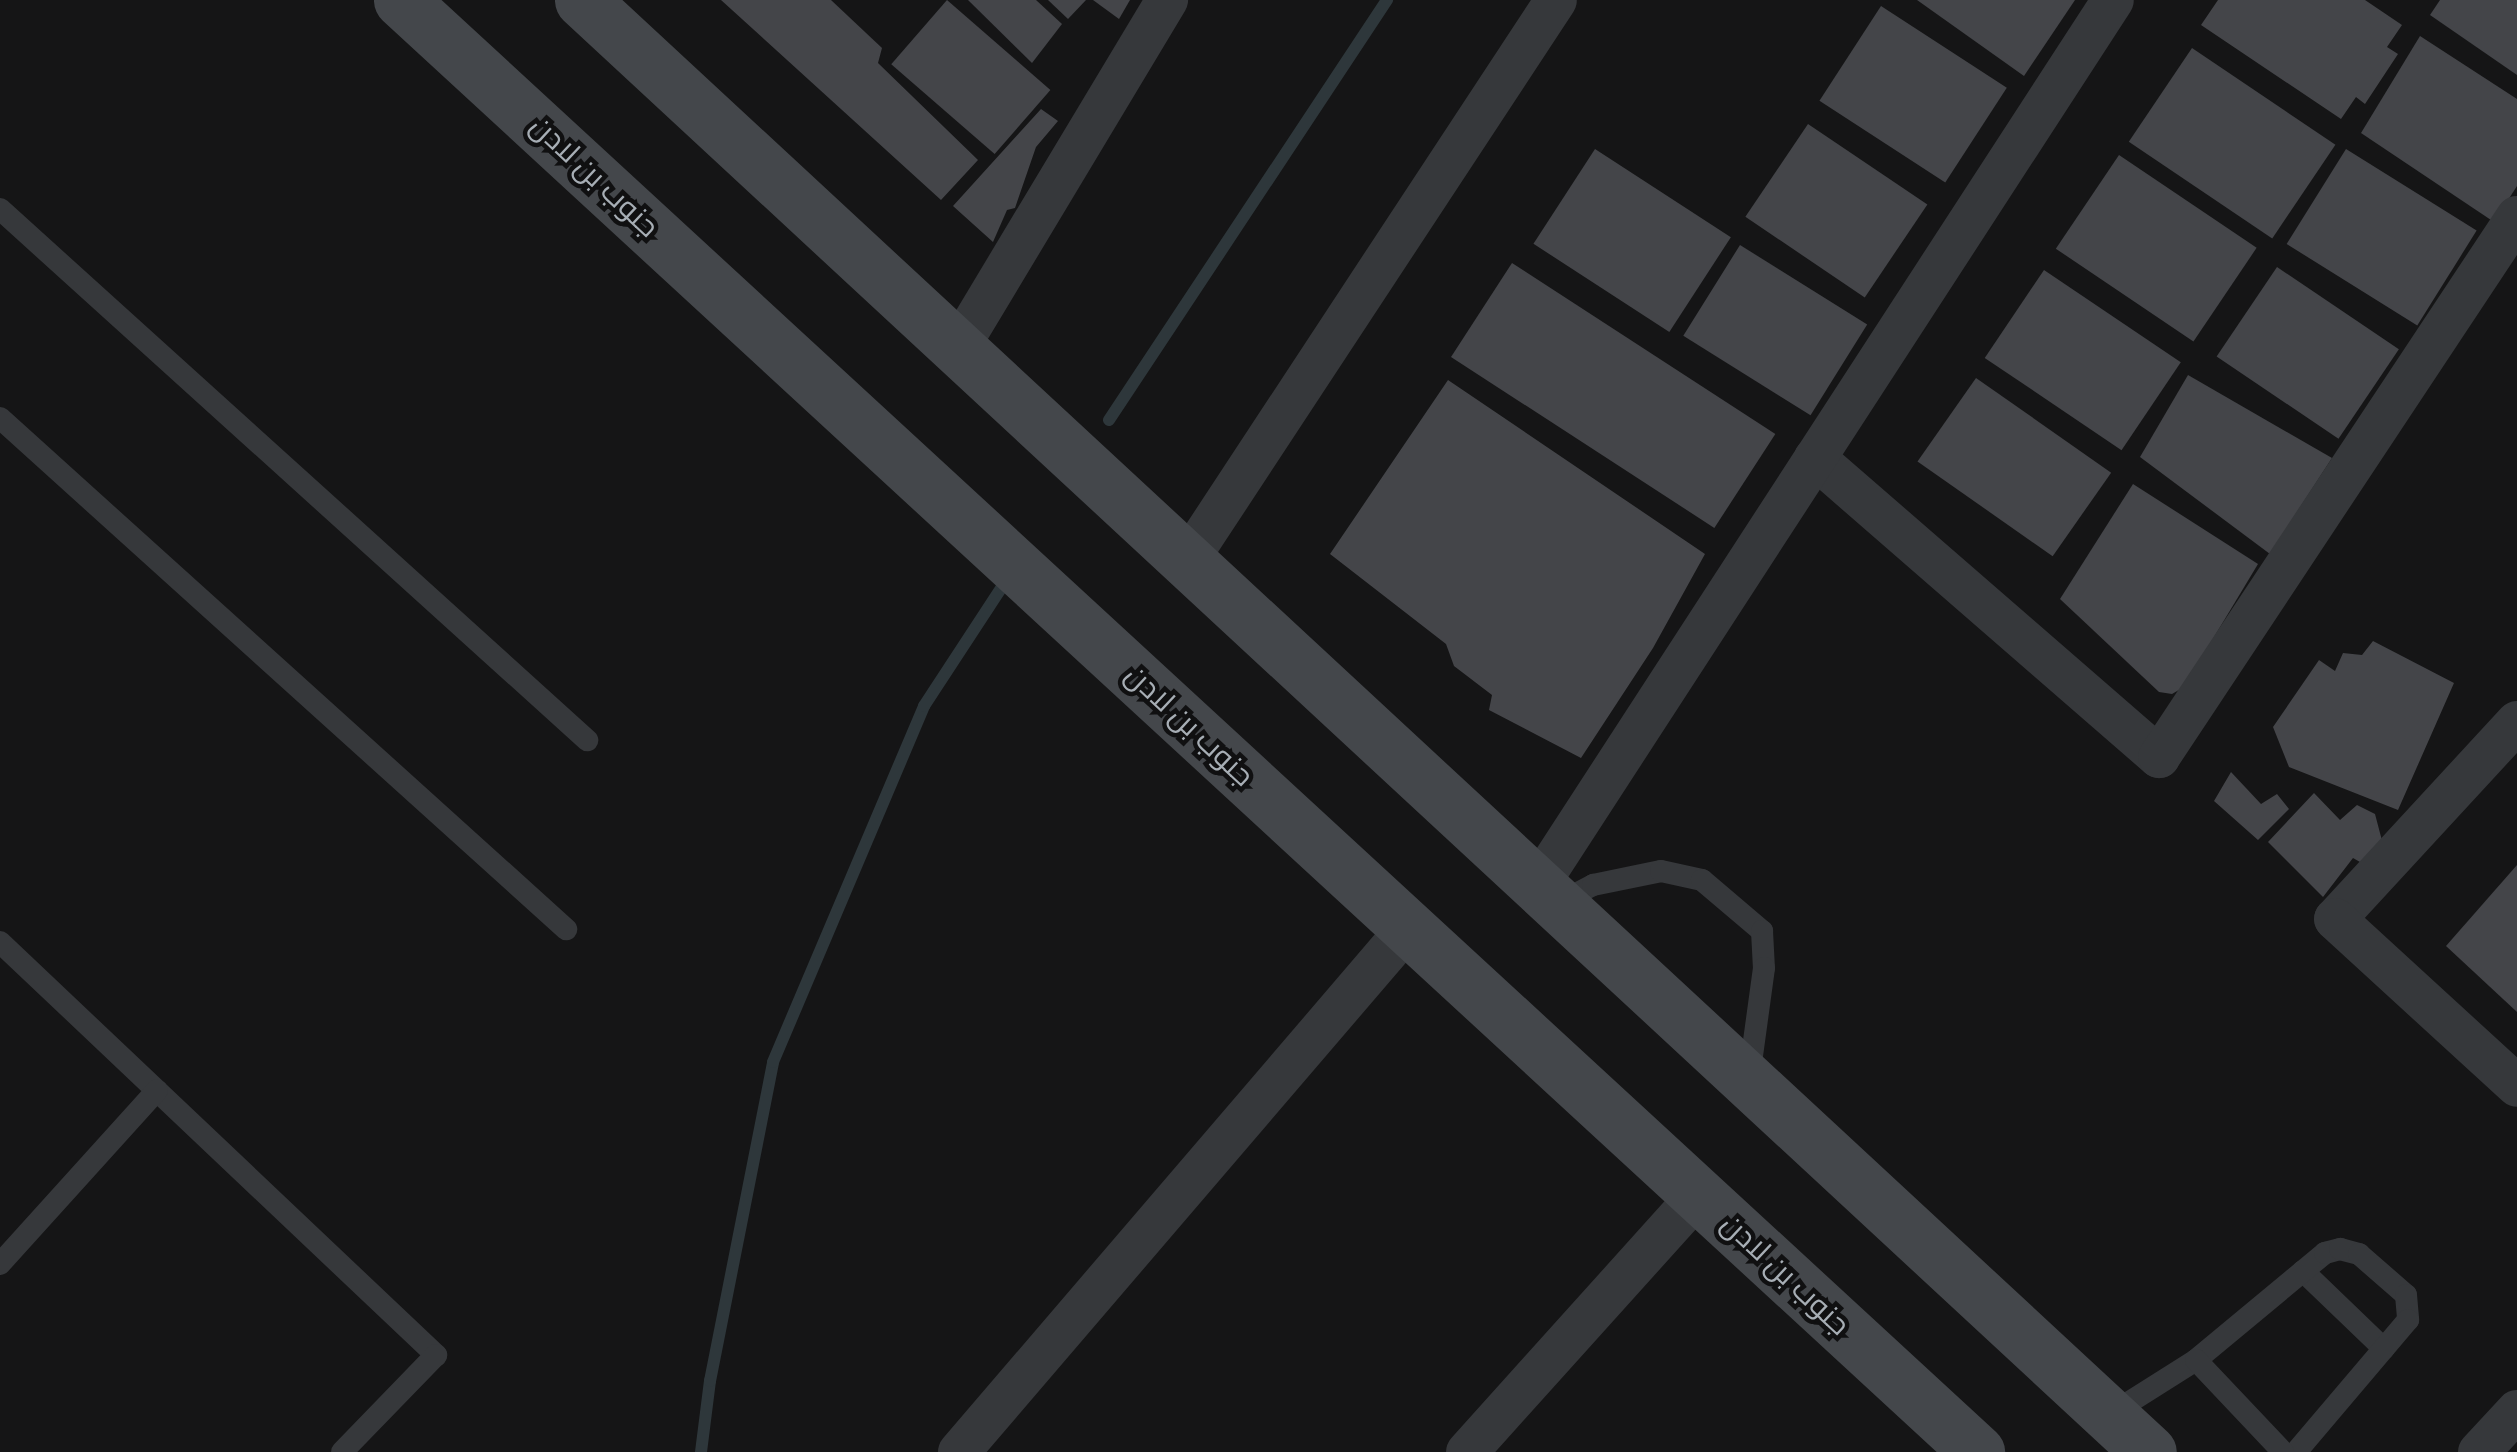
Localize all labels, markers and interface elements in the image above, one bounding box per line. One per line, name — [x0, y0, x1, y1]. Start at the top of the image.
street label: جنوب بن لادن — [522, 108, 666, 246]
street label: جنوب بن لادن — [1117, 657, 1261, 795]
street label: جنوب بن لادن — [1713, 1206, 1857, 1344]

